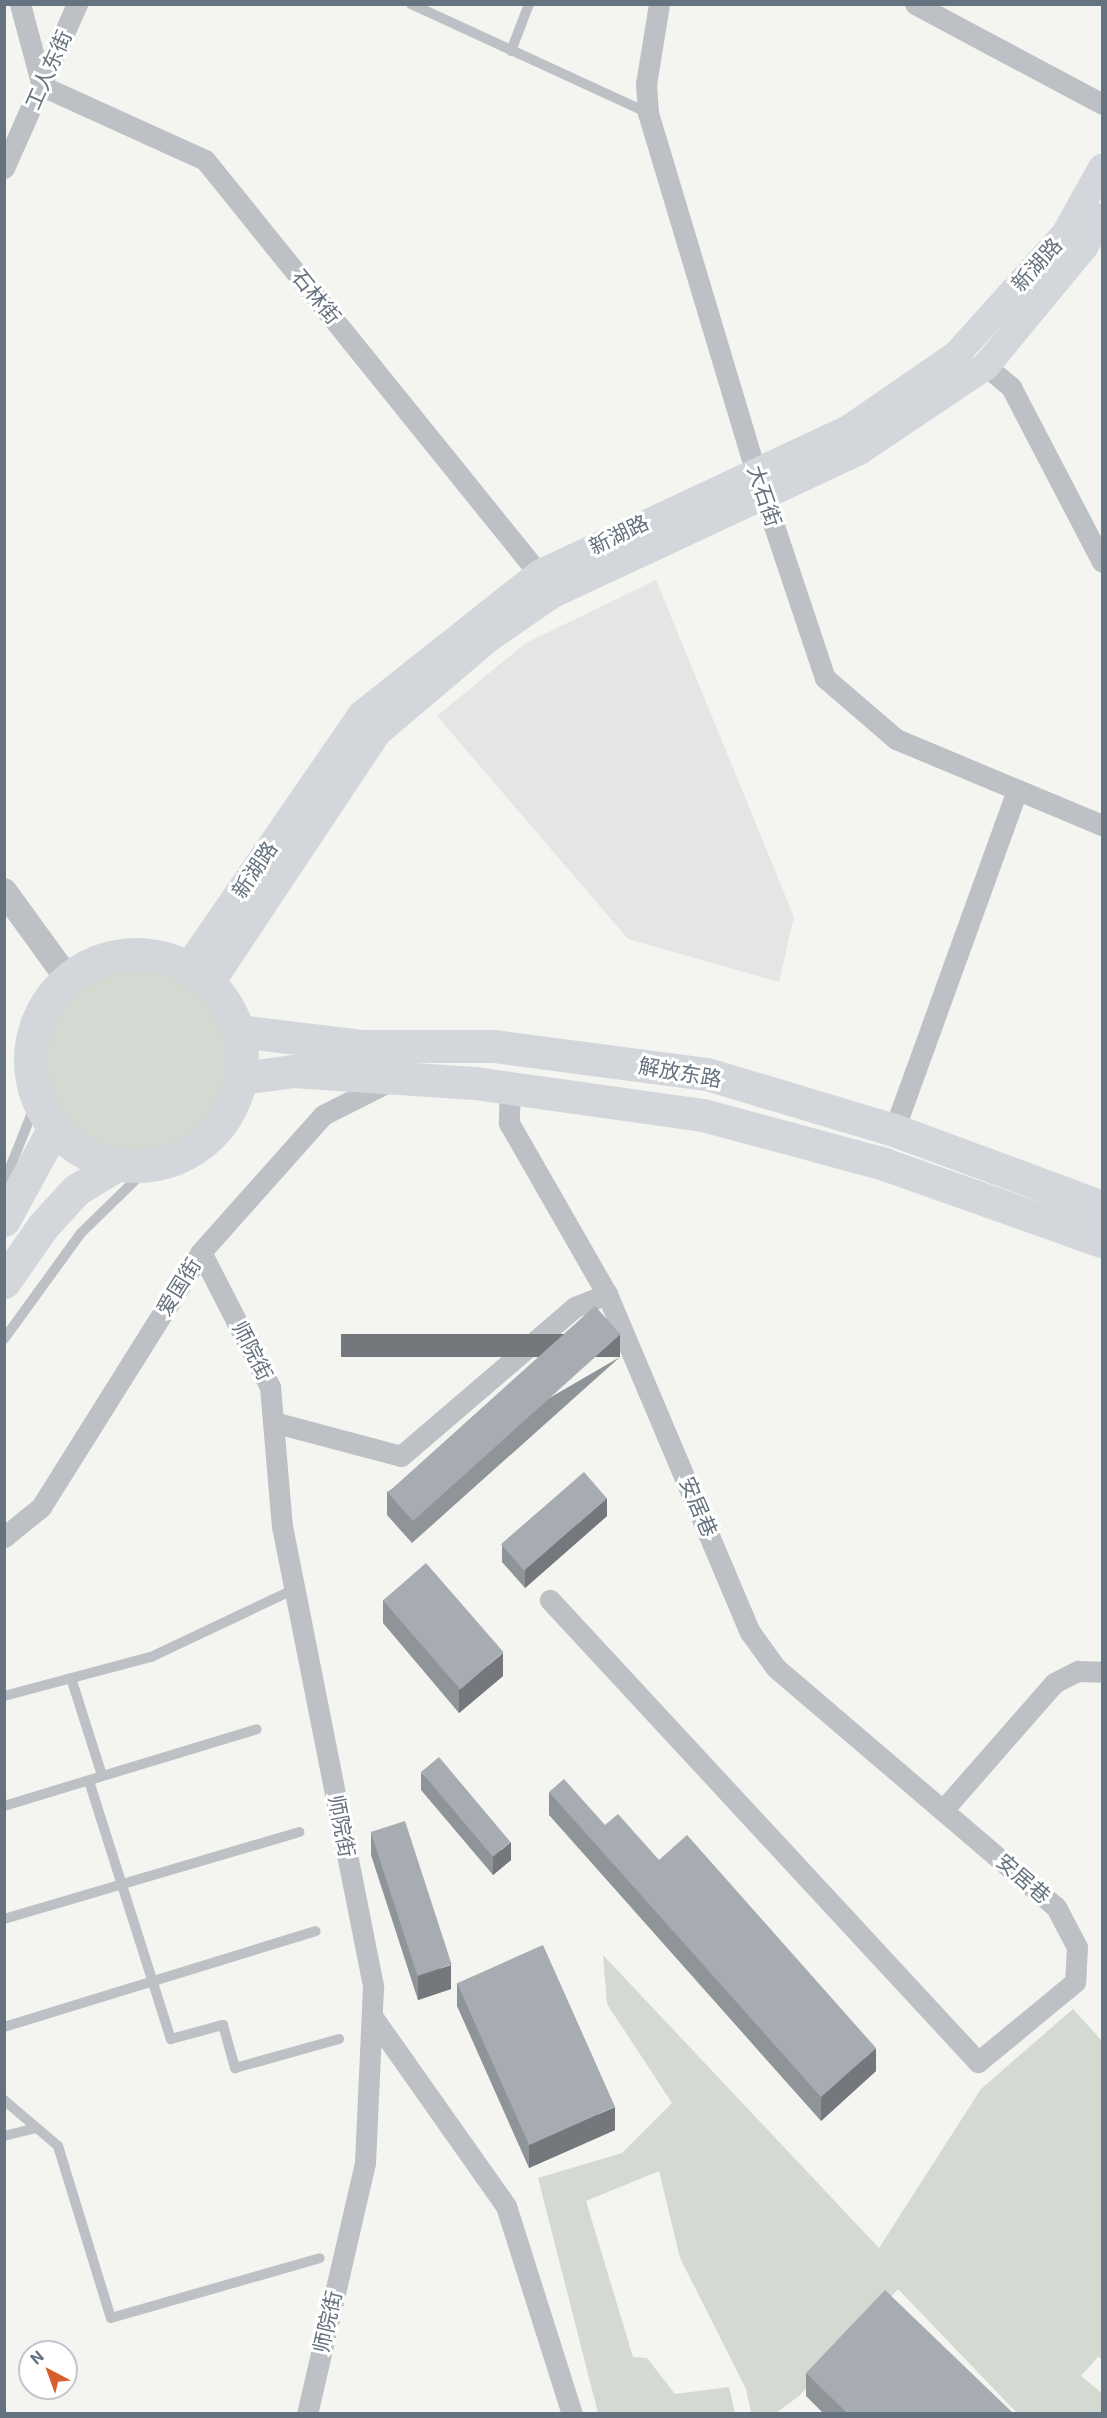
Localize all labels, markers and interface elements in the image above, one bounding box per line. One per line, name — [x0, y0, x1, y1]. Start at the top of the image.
street label: 工人东街 — [20, 27, 78, 113]
street label: 新湖路 — [1007, 233, 1067, 297]
street label: 石林街 — [286, 265, 346, 329]
street label: 大石街 — [742, 462, 786, 530]
street label: 新湖路 — [585, 510, 653, 560]
street label: 新湖路 — [227, 837, 283, 903]
street label: 解放东路 — [636, 1053, 724, 1093]
street label: 爱国街 — [152, 1254, 206, 1320]
street label: 师院街 — [226, 1317, 278, 1385]
street label: 安居巷 — [674, 1473, 722, 1541]
street label: 师院街 — [323, 1793, 359, 1859]
street label: 安居巷 — [991, 1849, 1055, 1909]
street label: 师院街 — [309, 2288, 347, 2356]
north arrow — [18, 2340, 78, 2400]
text: N — [27, 2347, 48, 2368]

